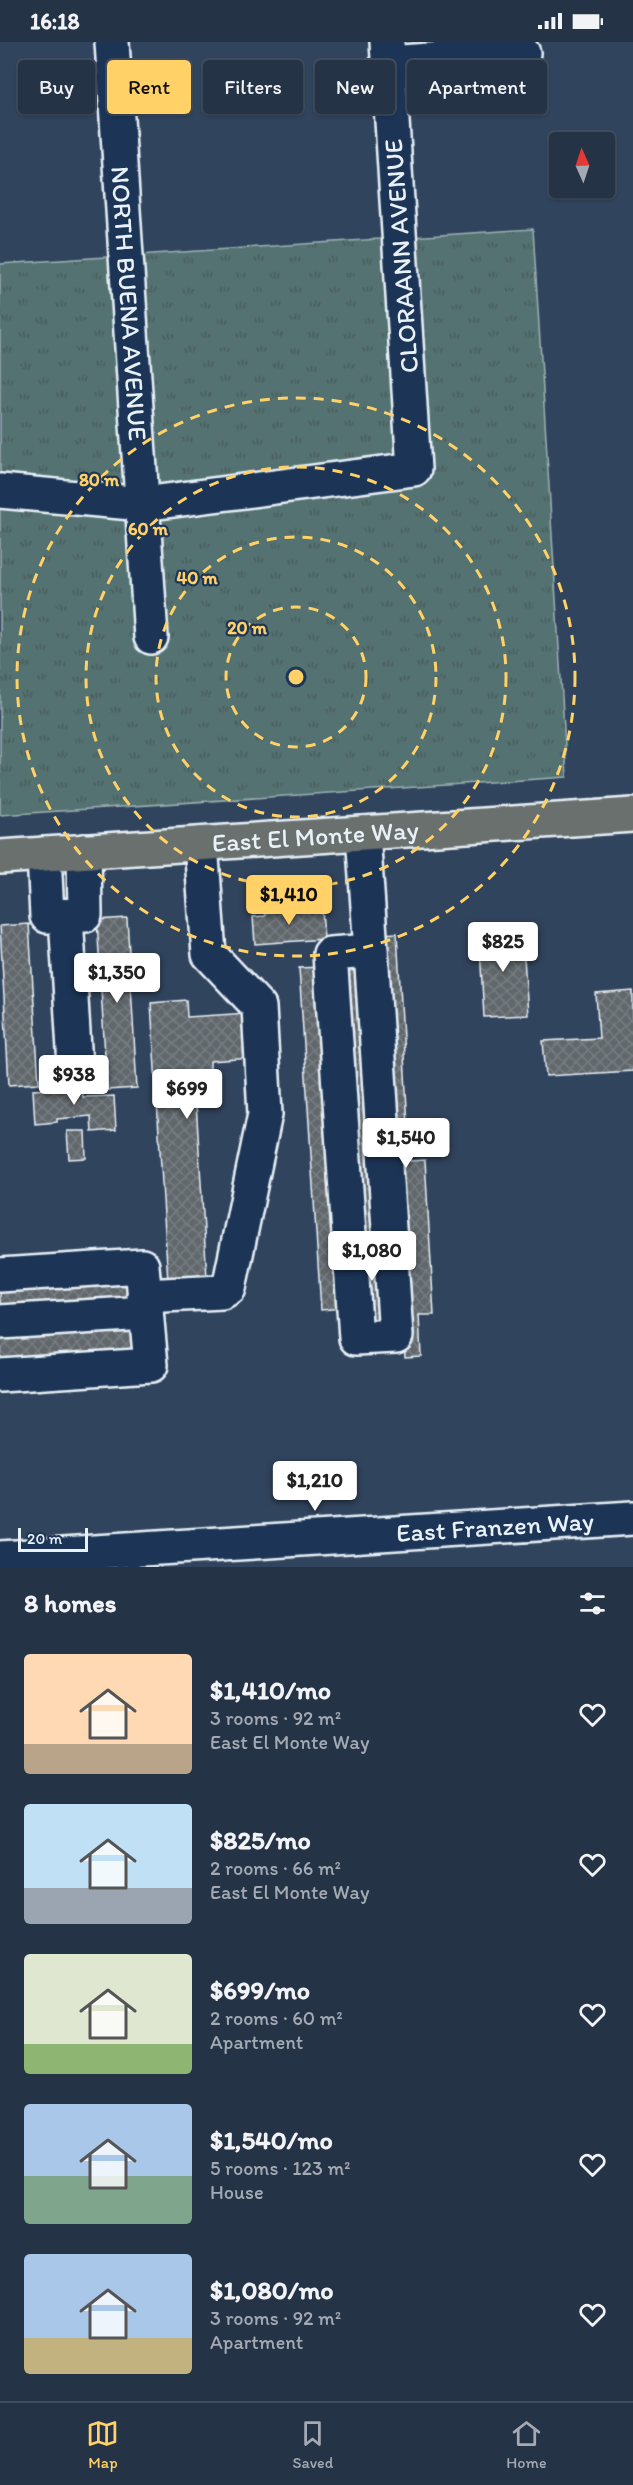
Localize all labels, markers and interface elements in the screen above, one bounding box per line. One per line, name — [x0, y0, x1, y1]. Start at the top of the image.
text: 16:18 — [30, 8, 80, 35]
chip: Buy — [18, 60, 95, 114]
chip: Rent — [107, 60, 191, 114]
chip: Filters — [203, 60, 303, 114]
chip: New — [315, 60, 395, 114]
chip: Apartment — [407, 60, 547, 114]
north arrow — [549, 132, 615, 198]
map controls — [549, 132, 615, 198]
street label: CLORAANN AVENUE — [377, 138, 425, 374]
street label: NORTH BUENA AVENUE — [104, 165, 154, 442]
text: 80 m — [79, 469, 120, 491]
text: 60 m — [128, 518, 169, 540]
text: 40 m — [176, 567, 218, 589]
text: 20 m — [227, 617, 268, 639]
centre of rings — [286, 667, 306, 687]
street label: East El Monte Way — [211, 813, 420, 859]
pin: $1,410 — [240, 875, 338, 926]
text: $1,410 — [260, 882, 318, 906]
pin: $825 — [467, 922, 539, 973]
text: $825 — [482, 929, 524, 953]
pin: $1,350 — [68, 953, 166, 1004]
text: $1,350 — [88, 960, 146, 984]
pin: $938 — [38, 1055, 110, 1106]
text: $938 — [53, 1062, 95, 1086]
pin: $699 — [151, 1069, 223, 1120]
text: $699 — [166, 1076, 208, 1100]
pin: $1,540 — [357, 1118, 455, 1169]
text: $1,540 — [377, 1125, 436, 1149]
pin: $1,080 — [323, 1231, 421, 1282]
text: $1,080 — [342, 1238, 402, 1262]
pin: $1,210 — [266, 1461, 364, 1512]
text: $1,210 — [287, 1468, 343, 1492]
street label: East Franzen Way — [395, 1505, 595, 1549]
scale bar — [18, 1525, 88, 1552]
text: 20 m — [27, 1529, 62, 1548]
text: 8 homes — [24, 1587, 116, 1619]
icon: filters — [576, 1587, 609, 1620]
text: $1,410/mo — [210, 1674, 331, 1706]
icon: home — [72, 1678, 144, 1750]
icon: heart — [576, 1698, 609, 1731]
text: 3 rooms · 92 m² — [210, 1706, 341, 1730]
text: East El Monte Way — [210, 1730, 369, 1754]
text: $825/mo — [210, 1824, 311, 1856]
icon: home — [72, 1828, 144, 1900]
icon: heart — [576, 1848, 609, 1881]
text: 2 rooms · 66 m² — [210, 1856, 341, 1880]
text: East El Monte Way — [210, 1880, 369, 1904]
text: $699/mo — [210, 1974, 310, 2006]
icon: home — [72, 1978, 144, 2050]
icon: heart — [576, 1998, 609, 2031]
text: 2 rooms · 60 m² — [210, 2006, 343, 2030]
text: Apartment — [210, 2030, 303, 2054]
text: $1,540/mo — [210, 2124, 333, 2156]
icon: home — [72, 2128, 144, 2200]
icon: heart — [576, 2148, 609, 2181]
text: 5 rooms · 123 m² — [210, 2156, 351, 2180]
text: House — [210, 2180, 264, 2204]
text: $1,080/mo — [210, 2274, 334, 2306]
icon: home — [72, 2278, 144, 2350]
icon: heart — [576, 2298, 609, 2331]
text: 3 rooms · 92 m² — [210, 2306, 341, 2330]
text: Apartment — [210, 2330, 303, 2354]
tab: Map — [86, 2417, 119, 2472]
tab: Saved — [292, 2417, 333, 2472]
tab: Home — [506, 2417, 547, 2472]

